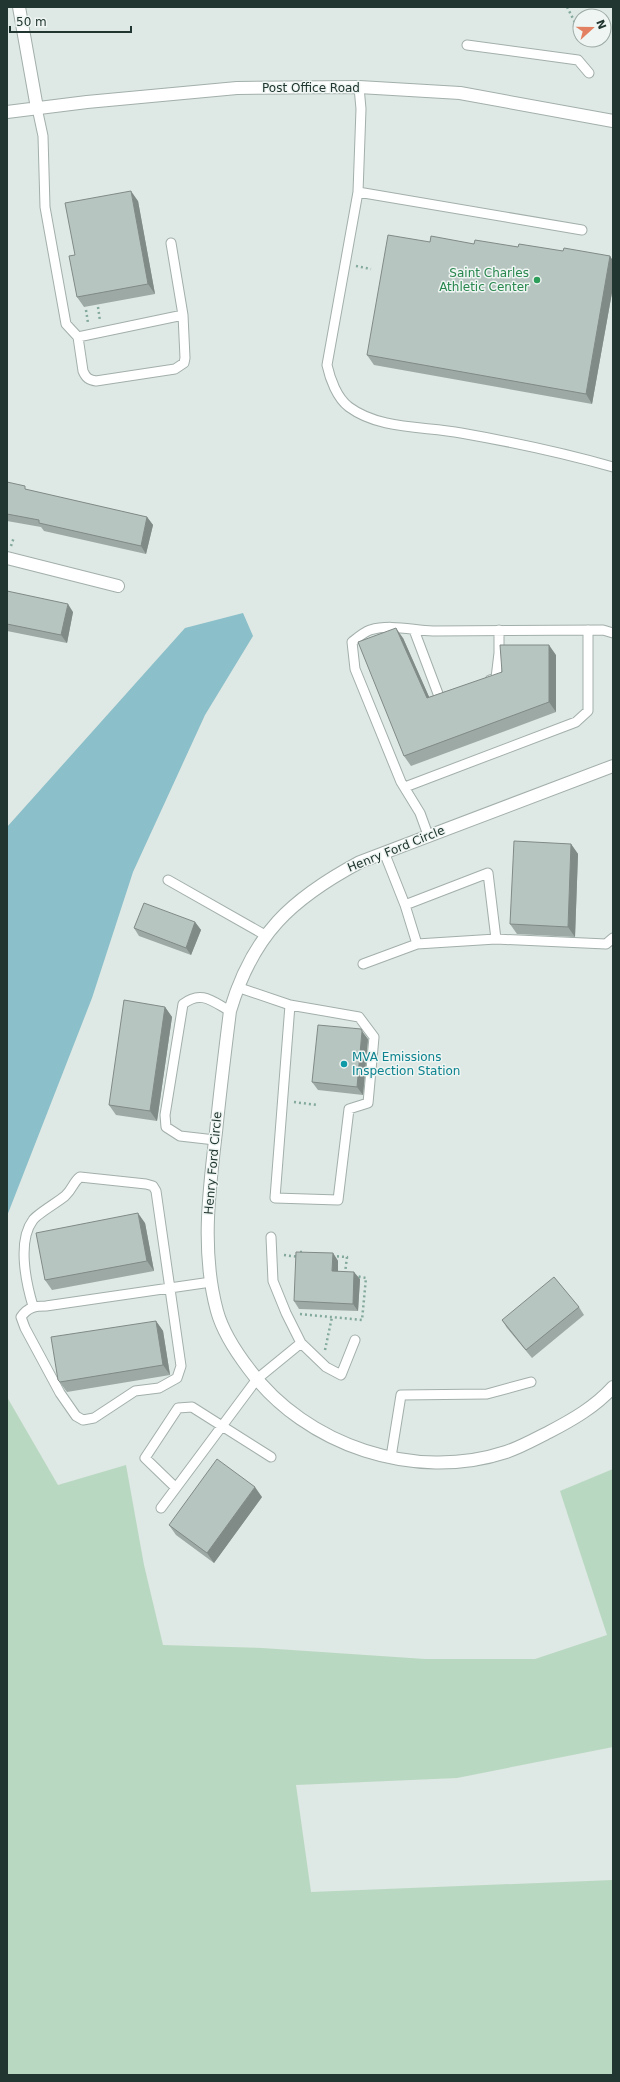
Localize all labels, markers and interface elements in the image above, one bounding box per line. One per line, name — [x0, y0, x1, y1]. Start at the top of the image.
scale bar — [10, 8, 131, 34]
north arrow — [572, 8, 612, 48]
text: 50 m — [16, 15, 47, 29]
text: N — [593, 18, 609, 31]
street label: Post Office Road — [262, 81, 360, 95]
place label: Saint Charles Athletic Center — [439, 266, 529, 294]
marker: Saint Charles Athletic Center — [532, 275, 542, 285]
street label: Henry Ford Circle — [345, 823, 447, 875]
place label: MVA Emissions Inspection Station — [352, 1050, 460, 1078]
marker: MVA Emissions Inspection Station — [339, 1059, 349, 1069]
street label: Henry Ford Circle — [202, 1111, 224, 1215]

